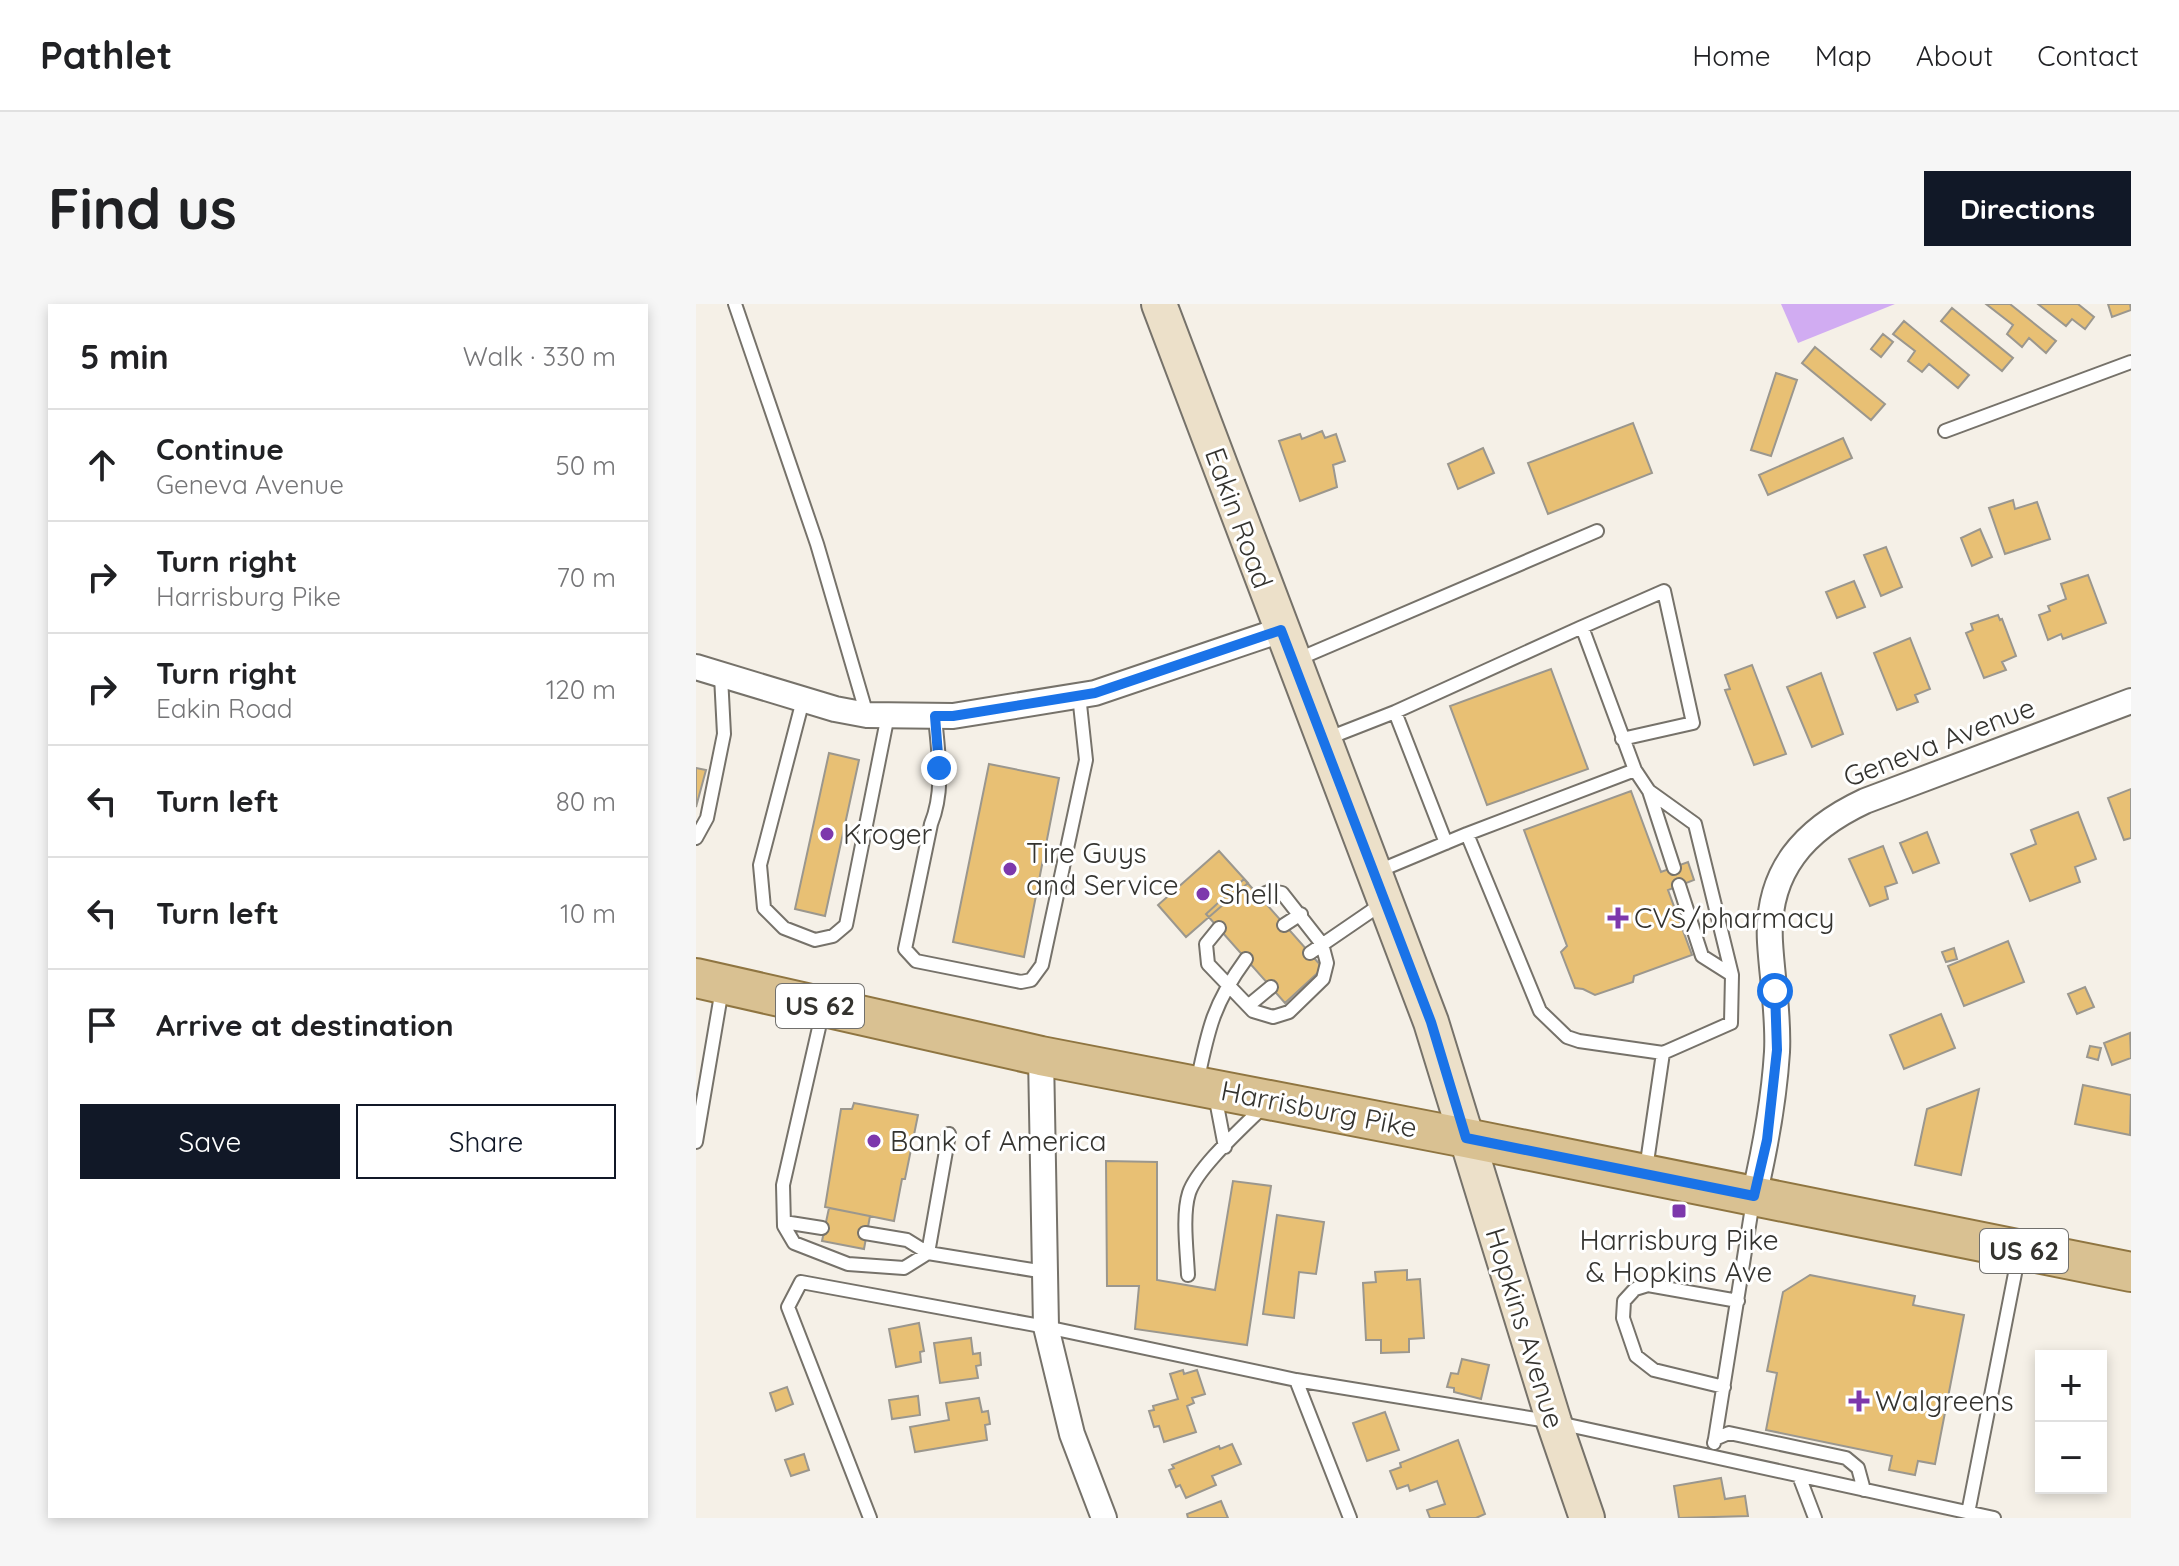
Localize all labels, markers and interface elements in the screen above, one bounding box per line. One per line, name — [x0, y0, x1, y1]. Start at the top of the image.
text: Pathlet — [40, 31, 172, 79]
text: Home — [1692, 38, 1771, 73]
text: Map — [1815, 38, 1872, 73]
text: About — [1916, 38, 1993, 73]
text: Contact — [2037, 38, 2139, 73]
button: Directions — [1924, 171, 2131, 246]
text: Find us — [48, 173, 237, 243]
text: 5 min — [80, 335, 169, 378]
text: Walk · 330 m — [463, 340, 616, 373]
text: Continue — [156, 430, 284, 468]
icon: ahead — [80, 443, 124, 487]
street label: Eakin Road — [1198, 443, 1281, 593]
text: 50 m — [556, 449, 616, 482]
text: Geneva Avenue — [156, 468, 344, 501]
text: Turn right — [156, 542, 297, 580]
icon: right — [80, 555, 124, 599]
text: 70 m — [556, 561, 616, 594]
text: Harrisburg Pike — [156, 580, 341, 613]
text: Turn right — [156, 654, 297, 692]
icon: right — [80, 667, 124, 711]
text: 120 m — [546, 673, 616, 706]
street label: Geneva Avenue — [1838, 689, 2040, 794]
text: Eakin Road — [156, 692, 293, 725]
route end — [921, 750, 957, 786]
icon: left — [80, 779, 124, 823]
text: Turn left — [156, 782, 279, 820]
text: 80 m — [556, 785, 616, 818]
place label: Kroger — [843, 816, 932, 851]
marker: Kroger — [818, 825, 836, 843]
place label: Tire Guys and Service — [1026, 835, 1179, 902]
marker: Tire Guys and Service — [1001, 860, 1019, 878]
place label: Shell — [1219, 876, 1279, 911]
marker: Shell — [1194, 885, 1212, 903]
icon: left — [80, 891, 124, 935]
text: Turn left — [156, 894, 279, 932]
text: 10 m — [560, 897, 616, 930]
place label: CVS/pharmacy — [1634, 900, 1835, 935]
marker: CVS/pharmacy — [1609, 909, 1627, 927]
route start — [1757, 973, 1793, 1009]
road number: US 62 — [776, 984, 864, 1028]
icon: arrive — [80, 1003, 124, 1047]
text: Arrive at destination — [156, 1006, 454, 1044]
street label: Harrisburg Pike — [1218, 1072, 1420, 1145]
button: Save — [80, 1104, 340, 1179]
button: Share — [356, 1104, 616, 1179]
place label: Bank of America — [890, 1123, 1106, 1158]
marker: Bank of America — [865, 1132, 883, 1150]
marker: Harrisburg Pike & Hopkins Ave — [1670, 1202, 1688, 1220]
place label: Harrisburg Pike & Hopkins Ave — [1579, 1222, 1779, 1289]
street label: Hopkins Avenue — [1478, 1223, 1573, 1432]
road number: US 62 — [1980, 1229, 2068, 1273]
map controls — [2035, 1350, 2107, 1494]
button: + — [2035, 1350, 2107, 1422]
place label: Walgreens — [1875, 1383, 2014, 1418]
marker: Walgreens — [1850, 1392, 1868, 1410]
button: − — [2035, 1422, 2107, 1494]

